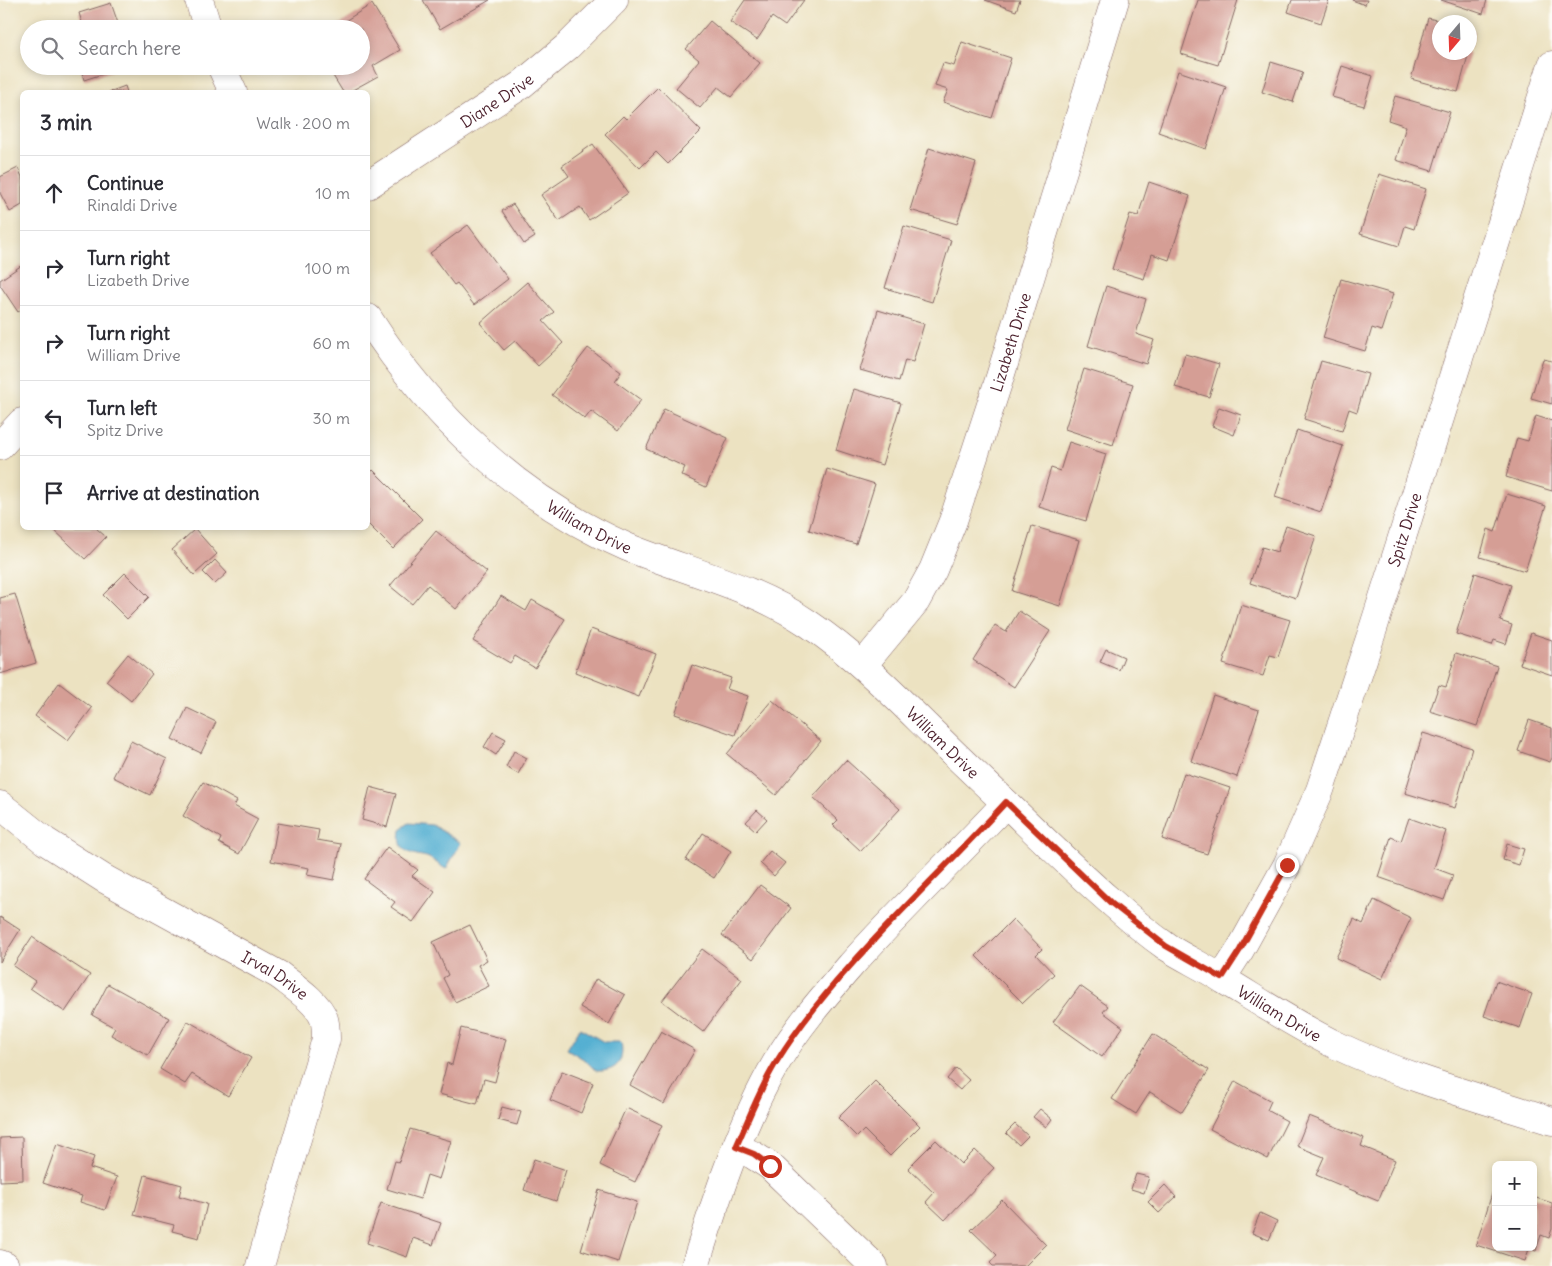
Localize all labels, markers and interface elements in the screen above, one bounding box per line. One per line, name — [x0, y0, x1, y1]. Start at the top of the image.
north arrow — [1432, 15, 1477, 60]
search box — [20, 20, 370, 75]
icon: search — [38, 34, 66, 62]
text: Search here — [78, 36, 181, 60]
street label: Diane Drive — [456, 69, 537, 132]
text: 3 min — [40, 109, 92, 136]
text: Walk · 200 m — [256, 113, 350, 133]
text: Continue — [87, 171, 164, 195]
icon: ahead — [40, 179, 68, 207]
text: 10 m — [315, 183, 350, 203]
text: Rinaldi Drive — [87, 195, 177, 215]
text: Turn right — [87, 246, 170, 270]
icon: right — [40, 254, 68, 282]
text: 100 m — [305, 258, 350, 278]
text: Lizabeth Drive — [87, 270, 190, 290]
street label: Lizabeth Drive — [986, 290, 1035, 395]
text: Turn right — [87, 321, 170, 345]
icon: right — [40, 329, 68, 357]
text: 60 m — [312, 333, 350, 353]
text: William Drive — [87, 345, 181, 365]
text: Turn left — [87, 396, 157, 420]
icon: left — [40, 404, 68, 432]
text: 30 m — [313, 408, 350, 428]
text: Spitz Drive — [87, 420, 163, 440]
icon: arrive — [40, 479, 68, 507]
text: Arrive at destination — [87, 481, 260, 505]
street label: Spitz Drive — [1383, 490, 1426, 569]
street label: William Drive — [543, 496, 635, 558]
street label: William Drive — [902, 703, 984, 783]
route end — [1276, 854, 1299, 877]
street label: Irval Drive — [238, 946, 313, 1004]
street label: William Drive — [1234, 981, 1325, 1046]
route start — [759, 1155, 782, 1178]
map controls — [1492, 1161, 1537, 1251]
button: + — [1492, 1161, 1537, 1206]
button: − — [1492, 1206, 1537, 1251]

